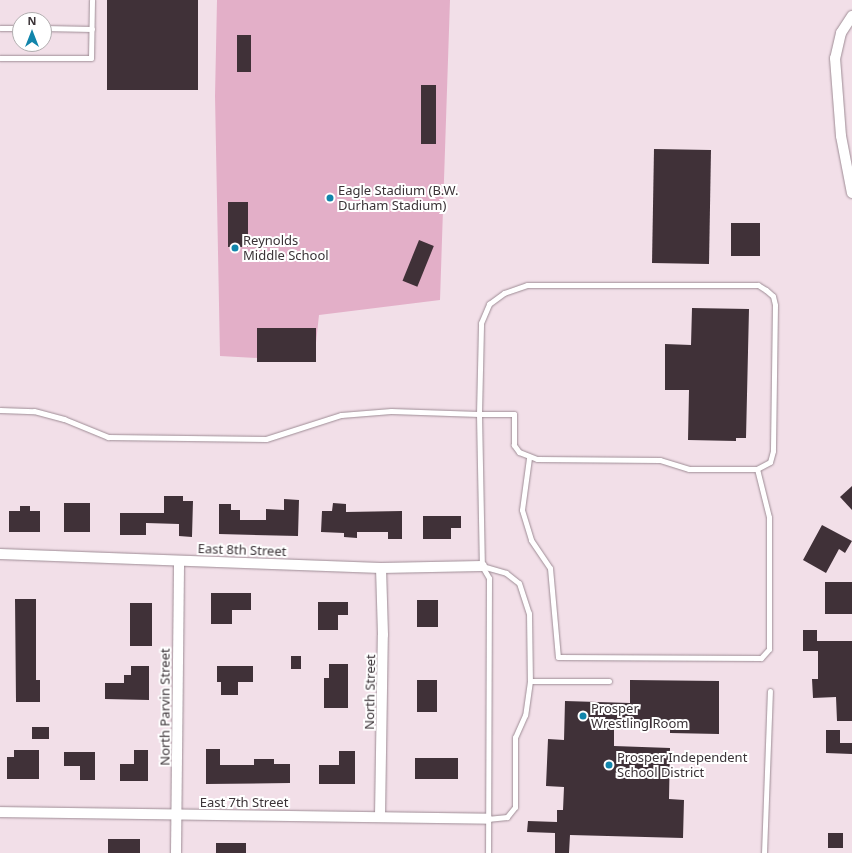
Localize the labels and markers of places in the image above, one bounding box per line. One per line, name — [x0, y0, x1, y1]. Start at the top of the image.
place label: Eagle Stadium (B.W. Durham Stadium) — [338, 183, 458, 214]
marker: Eagle Stadium (B.W. Durham Stadium) — [325, 193, 335, 203]
place label: Reynolds Middle School — [243, 233, 329, 264]
marker: Reynolds Middle School — [230, 243, 240, 253]
place label: Prosper Wrestling Room — [591, 701, 688, 732]
marker: Prosper Wrestling Room — [578, 711, 588, 721]
place label: Prosper Independent School District — [617, 750, 747, 781]
marker: Prosper Independent School District — [604, 760, 614, 770]

